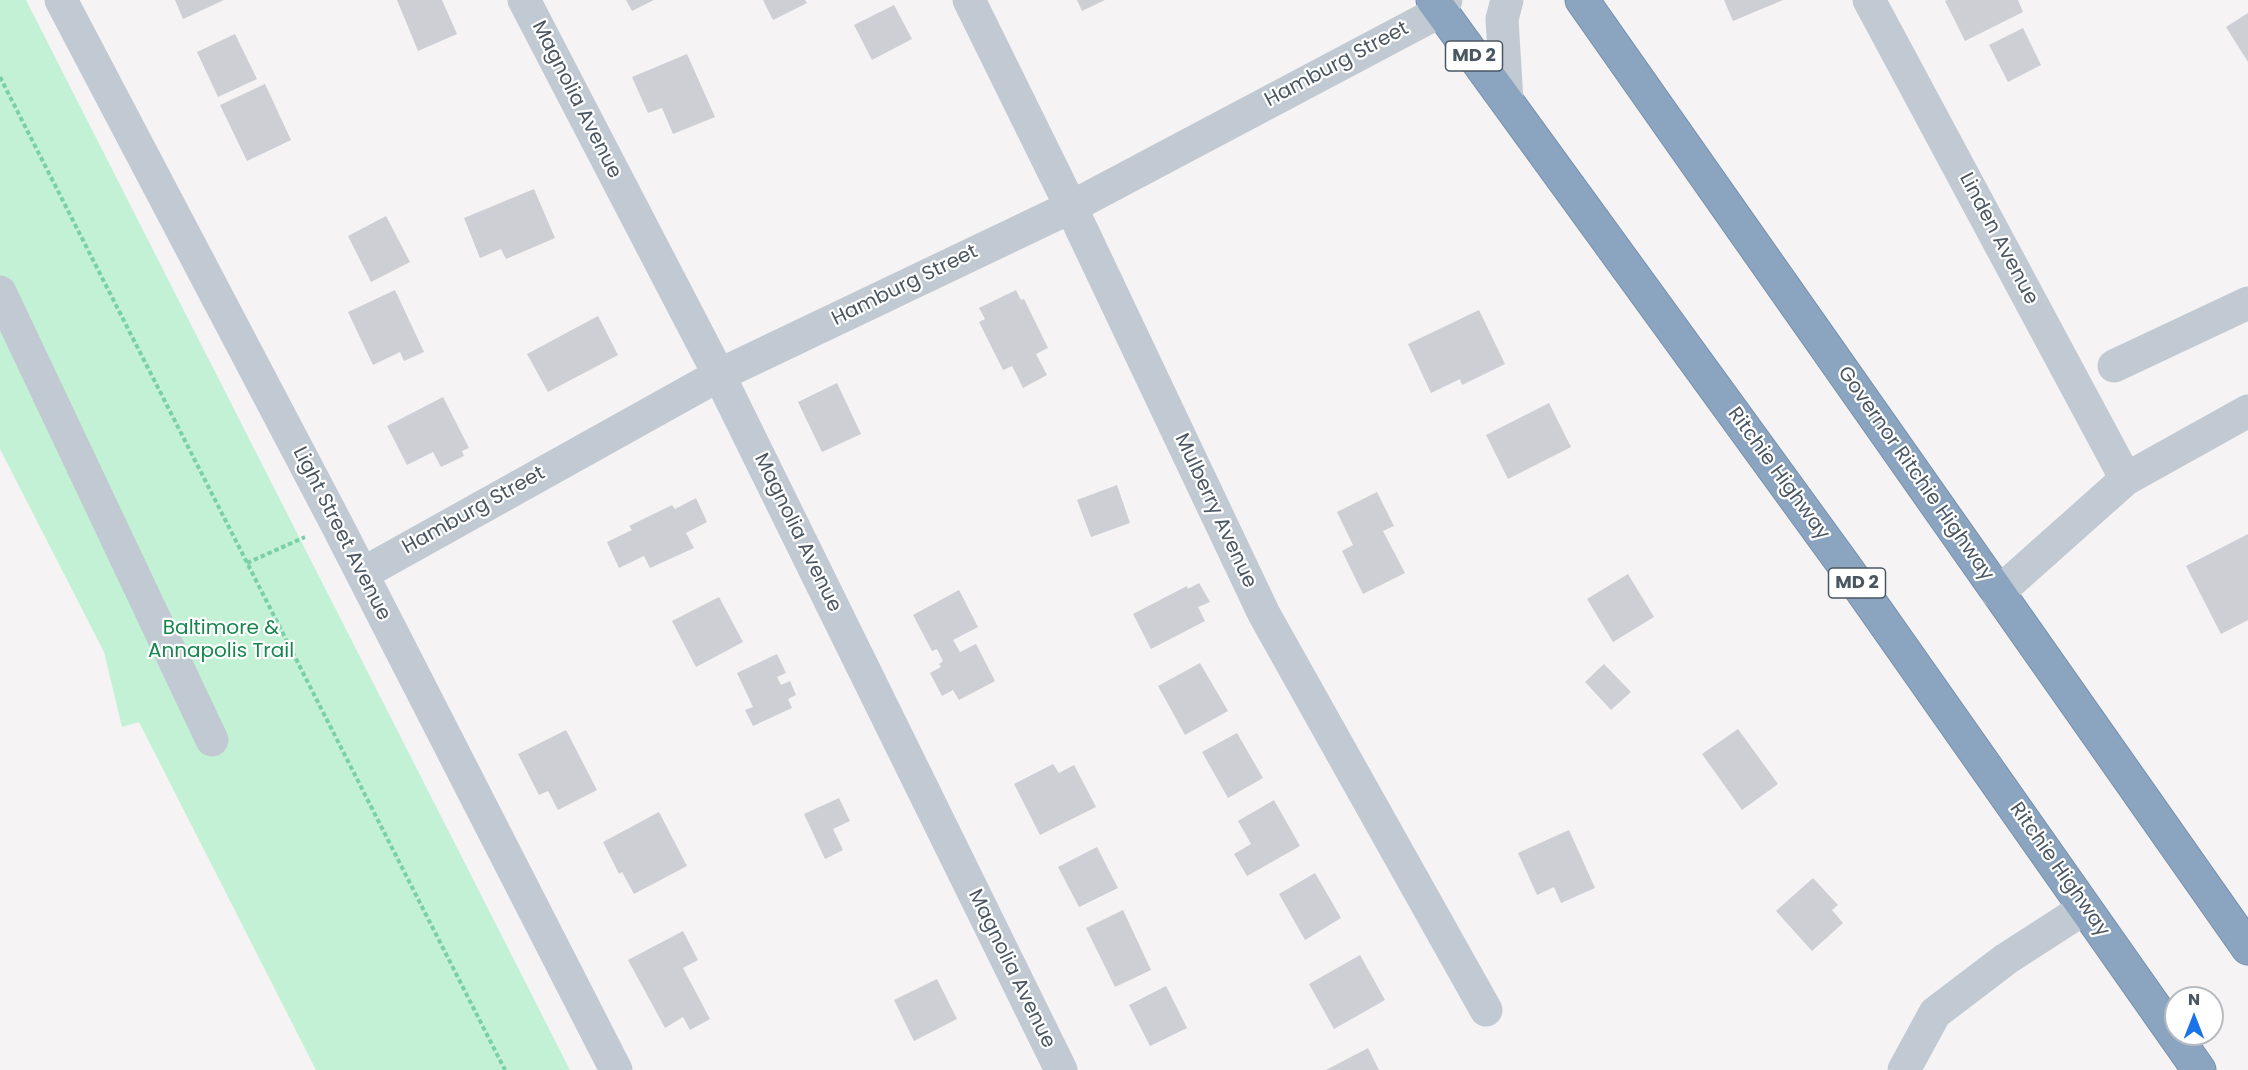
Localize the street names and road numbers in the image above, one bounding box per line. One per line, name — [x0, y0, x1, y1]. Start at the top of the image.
street label: Magnolia Avenue — [526, 17, 626, 183]
street label: Hamburg Street — [1261, 17, 1413, 113]
road number: MD 2 — [1446, 41, 1502, 71]
street label: Linden Avenue — [1953, 169, 2043, 309]
street label: Hamburg Street — [828, 240, 982, 332]
street label: Governor Ritchie Highway — [1832, 362, 1998, 586]
street label: Ritchie Highway — [1722, 403, 1834, 545]
street label: Mulberry Avenue — [1169, 430, 1261, 592]
street label: Light Street Avenue — [287, 443, 395, 625]
street label: Magnolia Avenue — [748, 450, 846, 616]
street label: Hamburg Street — [399, 462, 549, 560]
road number: MD 2 — [1828, 568, 1886, 598]
street label: Ritchie Highway — [2004, 798, 2114, 942]
street label: Magnolia Avenue — [962, 886, 1060, 1052]

